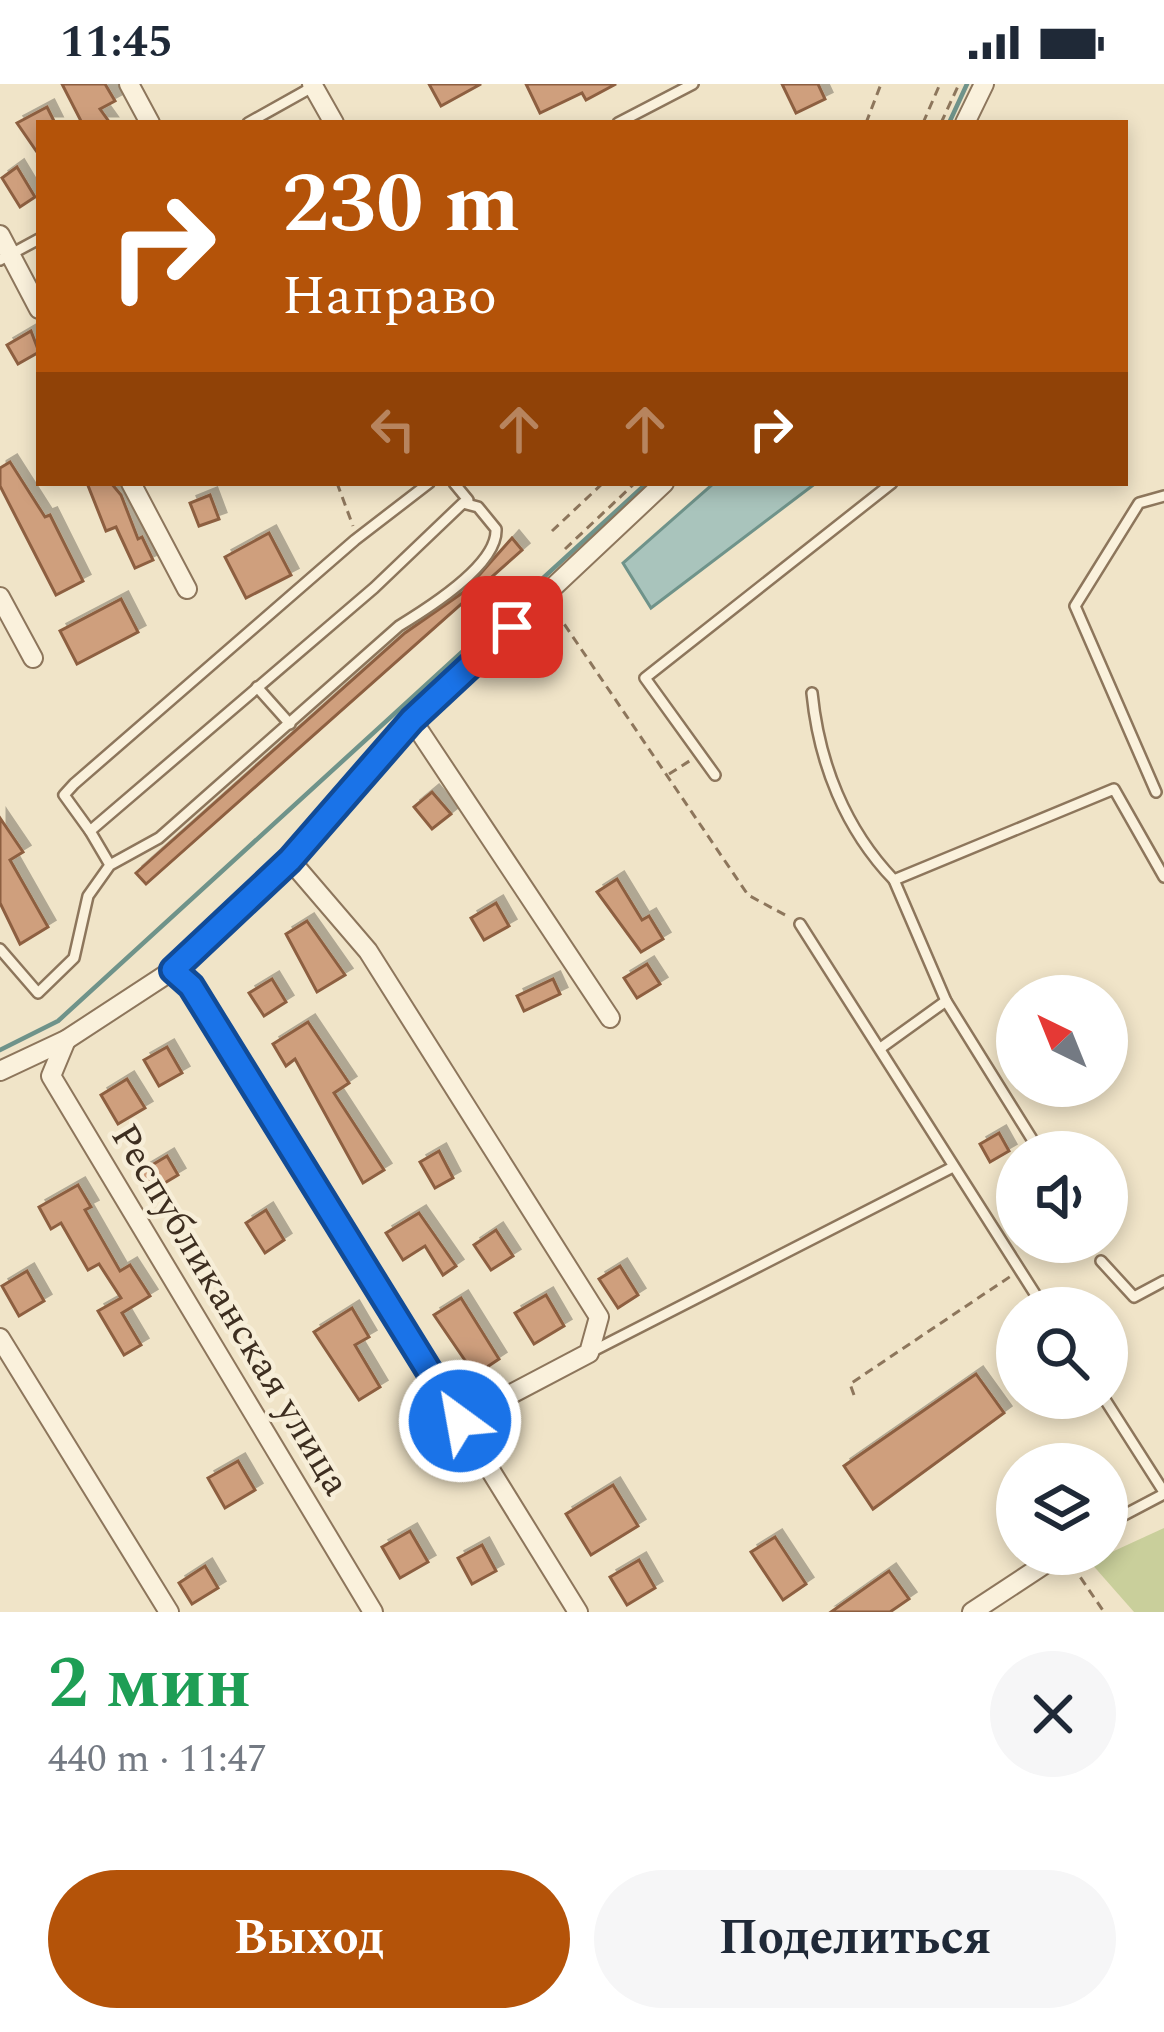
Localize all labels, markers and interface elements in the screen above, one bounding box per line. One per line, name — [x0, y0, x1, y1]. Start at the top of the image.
text: 11:45 — [60, 8, 173, 77]
text: 230 m — [282, 141, 520, 269]
icon: right — [84, 168, 240, 324]
text: Направо — [282, 256, 497, 338]
icon: left — [360, 396, 426, 462]
icon: ahead — [486, 396, 552, 462]
icon: ahead — [612, 396, 678, 462]
icon: right — [738, 396, 804, 462]
pin — [461, 576, 563, 678]
icon: arrive — [479, 594, 545, 660]
north arrow — [996, 975, 1128, 1107]
map controls — [996, 975, 1128, 1575]
street label: Республиканская улица — [95, 1113, 365, 1507]
button: sound — [996, 1131, 1128, 1263]
button: search — [996, 1287, 1128, 1419]
position arrow — [397, 1358, 523, 1484]
button: layers — [996, 1443, 1128, 1575]
text: 2 мин — [48, 1630, 251, 1739]
button: close — [990, 1651, 1116, 1777]
text: 440 m · 11:47 — [48, 1730, 267, 1789]
button: Выход — [48, 1870, 570, 2008]
button: Поделиться — [594, 1870, 1116, 2008]

